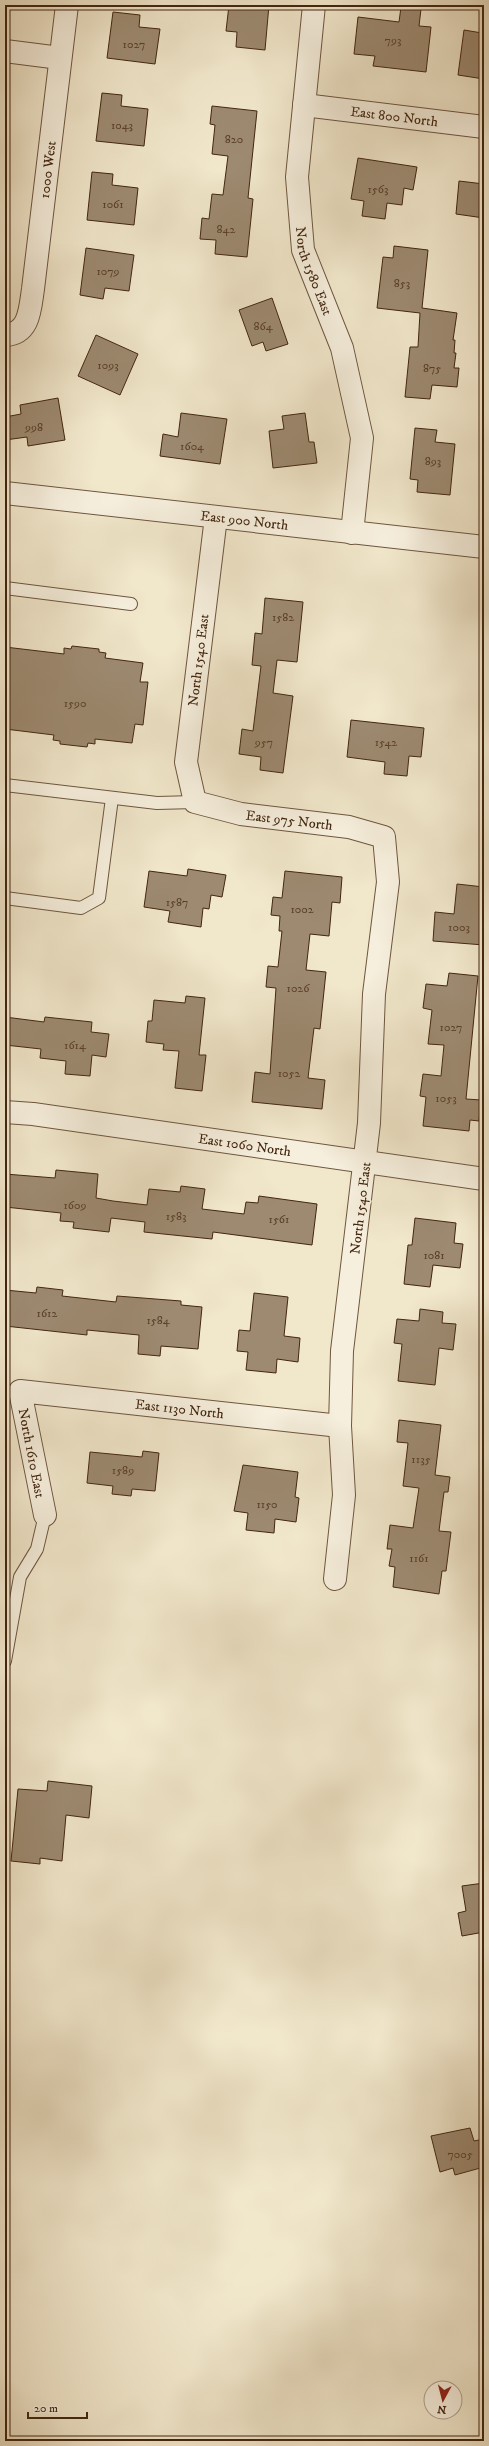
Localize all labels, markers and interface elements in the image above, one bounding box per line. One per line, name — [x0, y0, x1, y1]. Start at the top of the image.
house number: 793 — [385, 33, 401, 48]
house number: 1027 — [123, 37, 145, 52]
street label: East 800 North — [349, 103, 440, 131]
house number: 1043 — [111, 118, 133, 133]
house number: 820 — [225, 132, 243, 147]
street label: 1000 West — [36, 139, 61, 199]
house number: 1563 — [367, 182, 389, 197]
house number: 1061 — [102, 197, 124, 212]
house number: 842 — [217, 222, 236, 237]
street label: North 1580 East — [291, 226, 336, 319]
house number: 1079 — [96, 264, 120, 279]
house number: 853 — [394, 276, 410, 291]
house number: 864 — [253, 319, 274, 334]
house number: 1093 — [97, 358, 119, 373]
house number: 875 — [423, 361, 441, 376]
house number: 998 — [24, 420, 43, 435]
house number: 1604 — [180, 439, 205, 454]
house number: 893 — [425, 454, 441, 469]
street label: East 900 North — [200, 507, 290, 535]
house number: 1582 — [272, 610, 294, 625]
street label: North 1540 East — [184, 612, 214, 707]
house number: 1590 — [64, 696, 86, 711]
house number: 957 — [254, 735, 273, 750]
house number: 1542 — [375, 735, 397, 750]
street label: East 975 North — [245, 807, 334, 835]
house number: 1587 — [166, 895, 188, 910]
house number: 1002 — [290, 902, 314, 917]
house number: 1003 — [448, 920, 470, 935]
house number: 1026 — [287, 981, 310, 996]
house number: 1027 — [440, 1020, 462, 1035]
house number: 1614 — [64, 1038, 87, 1053]
house number: 1052 — [278, 1066, 300, 1081]
house number: 1053 — [435, 1091, 457, 1106]
street label: East 1060 North — [197, 1130, 293, 1161]
street label: North 1540 East — [346, 1160, 376, 1255]
house number: 1609 — [63, 1198, 87, 1213]
house number: 1583 — [166, 1209, 186, 1224]
house number: 1561 — [269, 1212, 289, 1227]
house number: 1081 — [423, 1248, 445, 1263]
house number: 1612 — [37, 1306, 58, 1321]
house number: 1584 — [146, 1313, 171, 1328]
street label: East 1130 North — [134, 1396, 225, 1423]
street label: North 1610 East — [14, 1407, 49, 1500]
house number: 1135 — [411, 1452, 431, 1467]
house number: 1589 — [112, 1463, 134, 1478]
house number: 1150 — [256, 1497, 278, 1512]
house number: 1161 — [409, 1551, 429, 1566]
house number: 7005 — [447, 2147, 473, 2162]
north arrow — [423, 2380, 463, 2420]
scale bar — [28, 2394, 87, 2420]
text: 20 m — [34, 2401, 58, 2416]
text: N — [437, 2401, 447, 2416]

